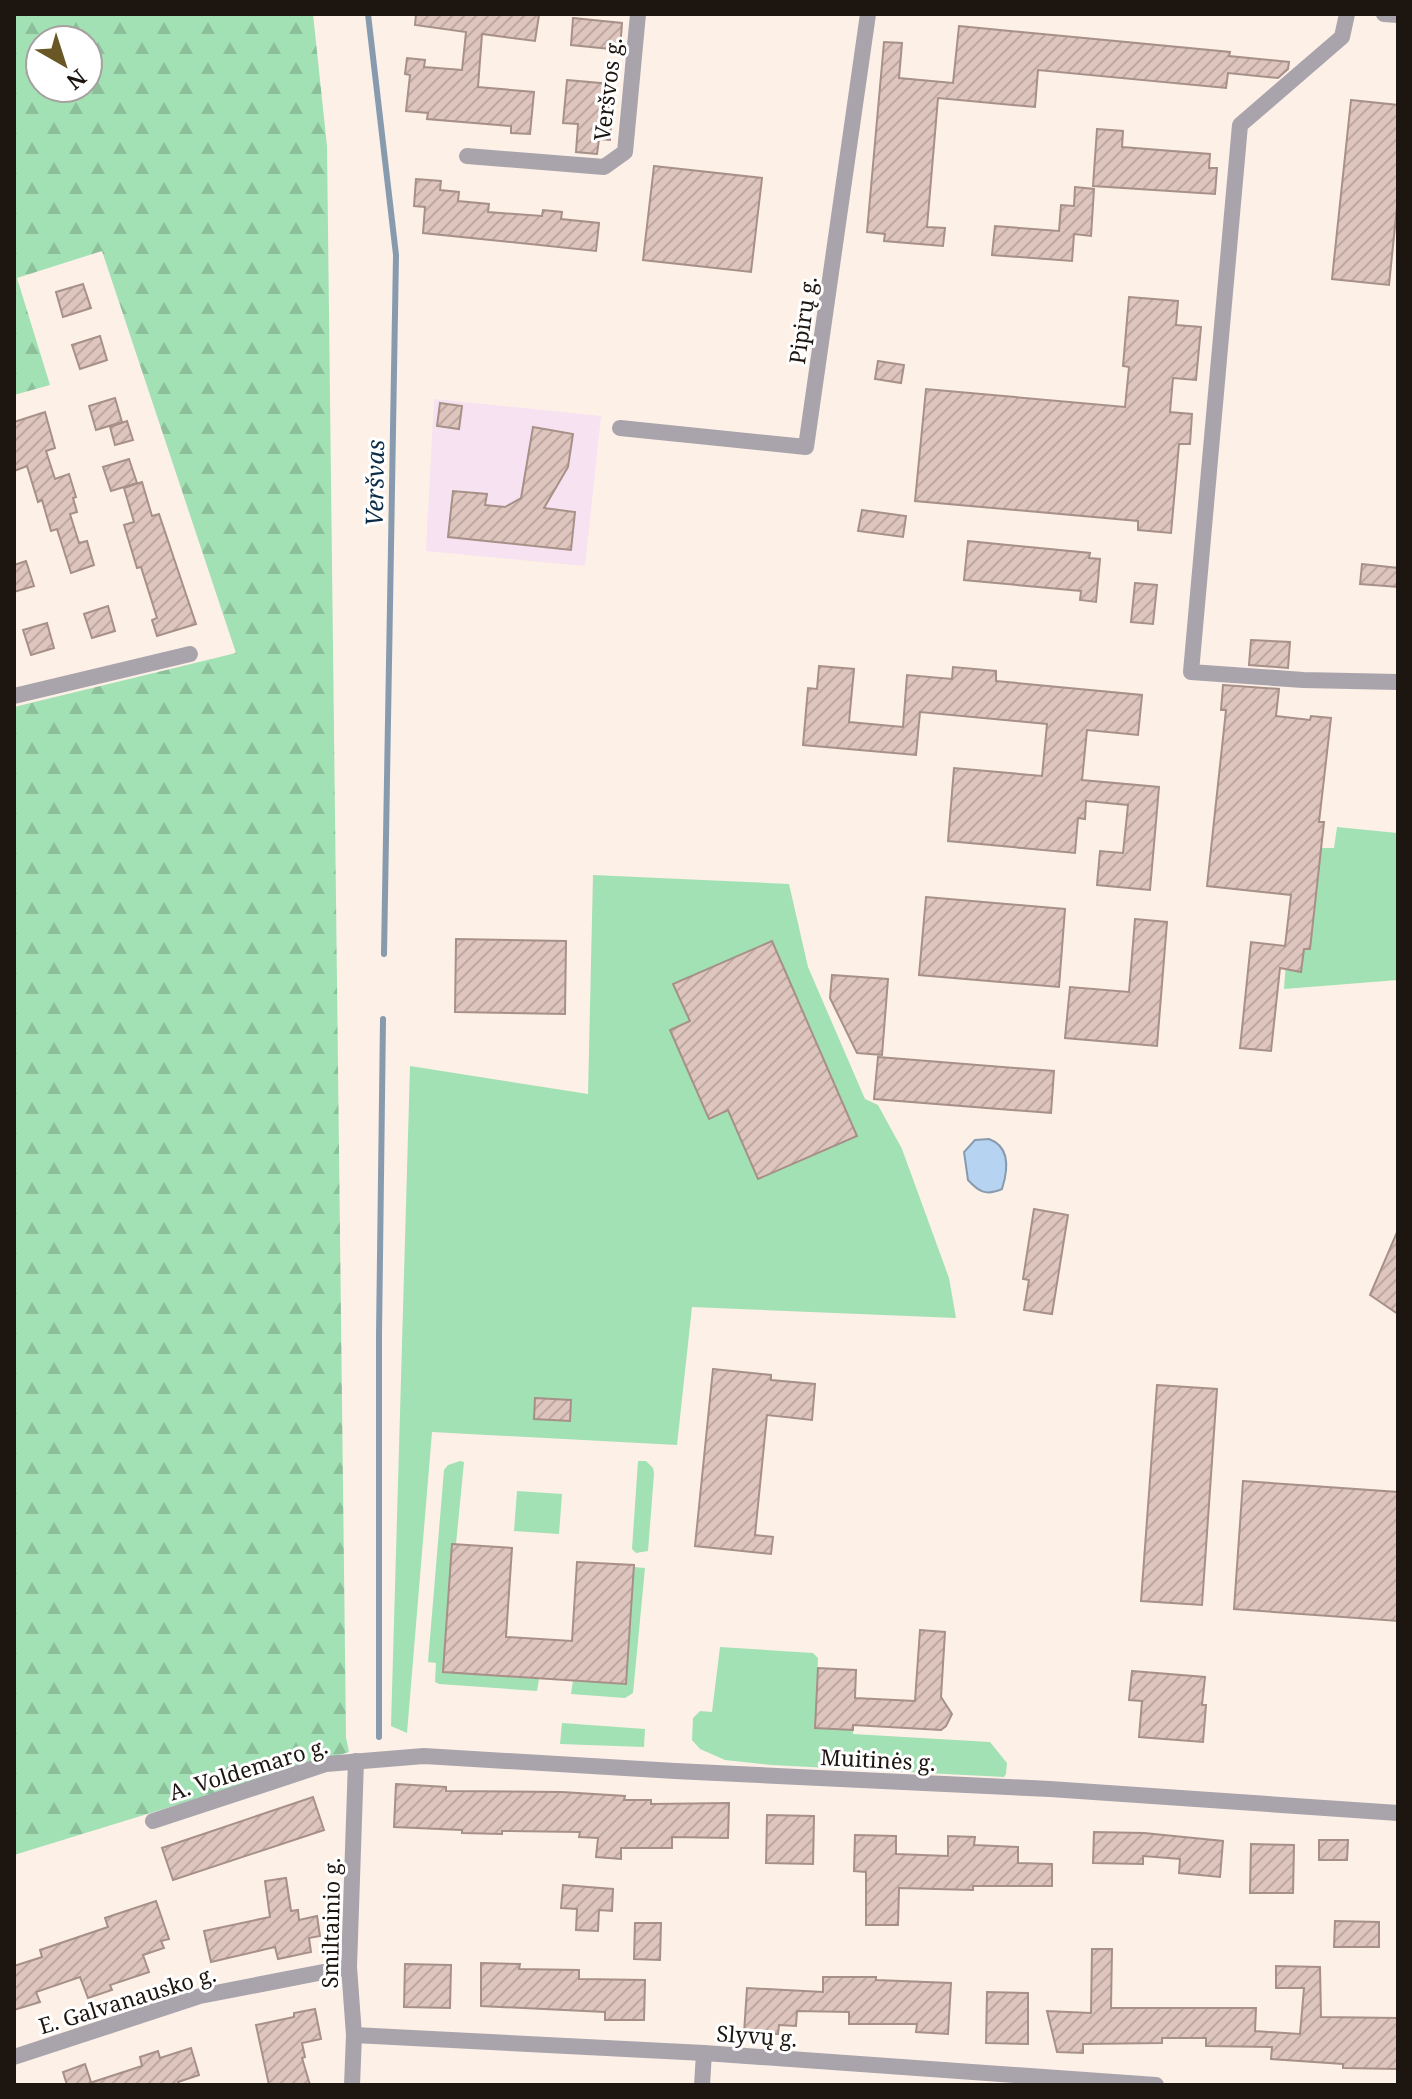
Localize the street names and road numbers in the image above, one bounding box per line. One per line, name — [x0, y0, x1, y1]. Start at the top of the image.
street label: Veršvos g. — [586, 36, 628, 142]
street label: Pipirų g. — [781, 274, 823, 366]
street label: A. Voldemaro g. — [165, 1730, 331, 1806]
street label: Muitinės g. — [820, 1741, 936, 1777]
street label: Smiltainio g. — [314, 1857, 346, 1989]
street label: E. Galvanausko g. — [35, 1958, 219, 2040]
street label: Slyvų g. — [716, 2017, 798, 2053]

